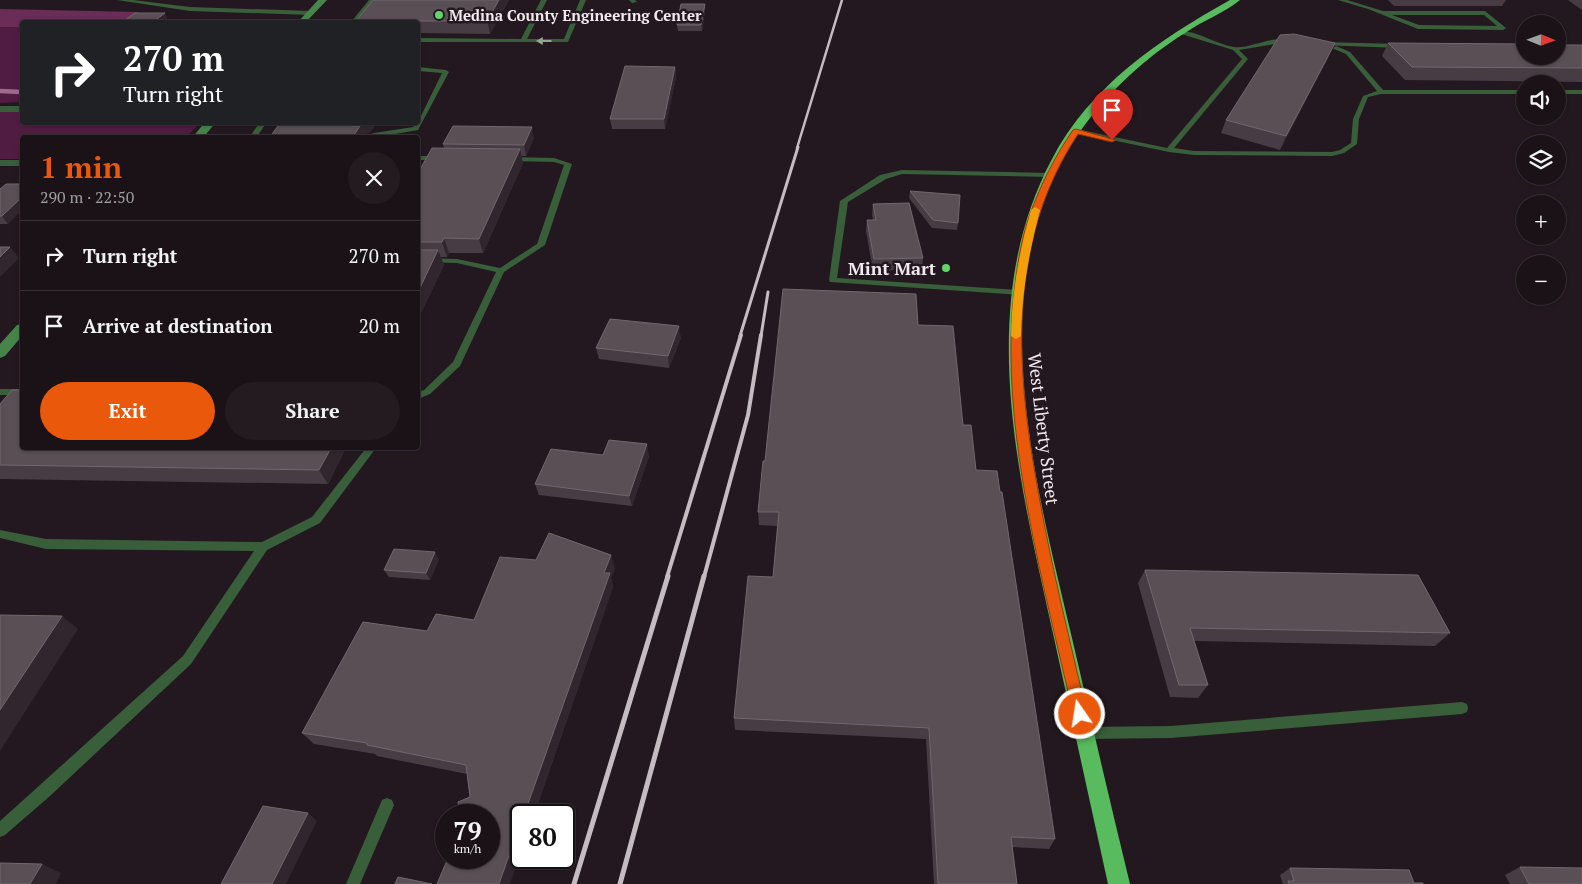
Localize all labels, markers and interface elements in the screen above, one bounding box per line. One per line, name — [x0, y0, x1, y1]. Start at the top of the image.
place label: Medina County Engineering Center — [449, 5, 702, 25]
marker: Medina County Engineering Center — [433, 9, 445, 21]
north arrow — [1516, 15, 1566, 65]
map controls — [1516, 15, 1566, 305]
text: 270 m — [123, 35, 224, 81]
one-way arrow — [536, 37, 552, 45]
icon: right — [40, 40, 105, 105]
button: sound — [1516, 75, 1566, 125]
text: Turn right — [123, 79, 223, 108]
pin — [1091, 89, 1133, 140]
icon: arrive — [1098, 96, 1126, 124]
button: layers — [1516, 135, 1566, 185]
text: 1 min — [40, 147, 122, 187]
button: close — [348, 152, 400, 204]
text: 290 m · 22:50 — [40, 186, 134, 208]
button: + — [1516, 195, 1566, 245]
icon: right — [40, 242, 68, 270]
text: Turn right — [83, 243, 177, 268]
text: 270 m — [349, 243, 400, 268]
button: − — [1516, 255, 1566, 305]
place label: Mint Mart — [848, 256, 936, 280]
marker: Mint Mart — [940, 262, 952, 274]
icon: arrive — [40, 312, 68, 340]
text: Arrive at destination — [83, 313, 272, 338]
text: 20 m — [359, 313, 400, 338]
street label: West Liberty Street — [1023, 352, 1065, 507]
button: Exit — [40, 382, 215, 440]
button: Share — [225, 382, 400, 440]
position arrow — [1053, 687, 1105, 739]
speed limit sign: 80 — [510, 804, 575, 869]
text: 79 — [453, 814, 482, 847]
text: km/h — [454, 841, 481, 856]

